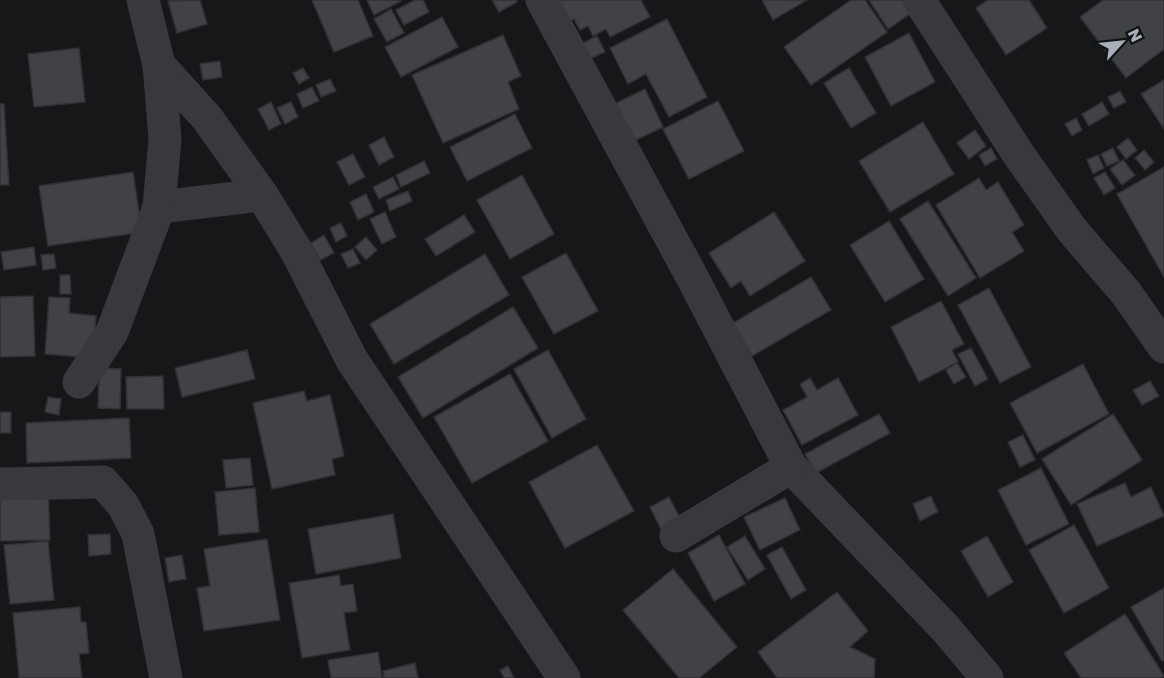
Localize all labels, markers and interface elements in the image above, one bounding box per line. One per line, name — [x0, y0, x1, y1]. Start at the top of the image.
north arrow — [1092, 12, 1152, 72]
text: N — [1124, 25, 1147, 45]

